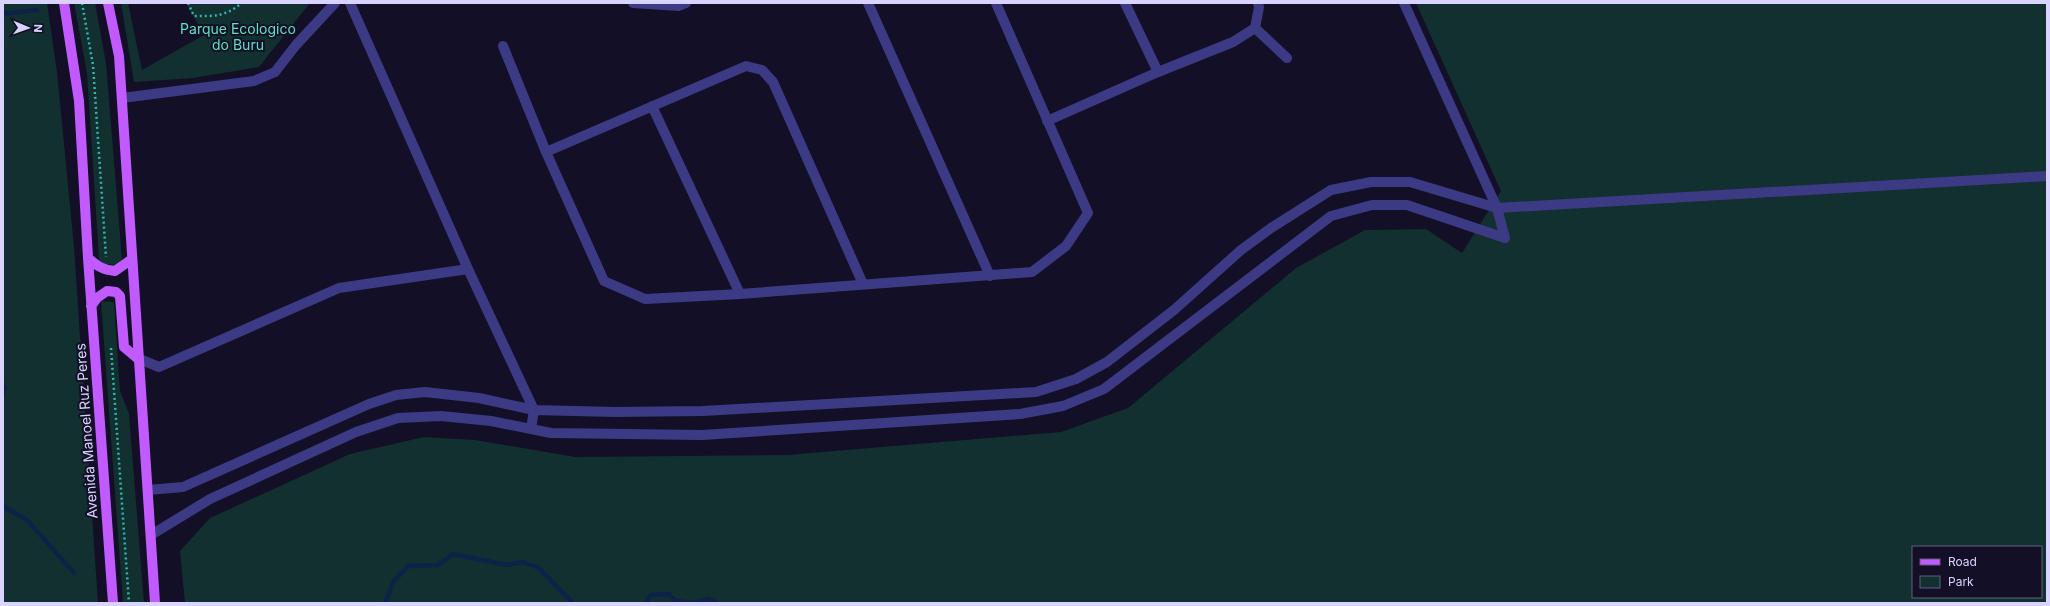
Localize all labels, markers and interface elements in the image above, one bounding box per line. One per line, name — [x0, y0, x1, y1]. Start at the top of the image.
north arrow — [8, 8, 48, 48]
park label: Parque Ecologico do Buru — [180, 20, 296, 53]
text: N — [31, 24, 45, 33]
street label: Avenida Manoel Ruz Peres — [71, 343, 101, 519]
legend — [1912, 546, 2042, 598]
text: Road — [1948, 554, 1977, 569]
text: Park — [1948, 574, 1974, 589]

